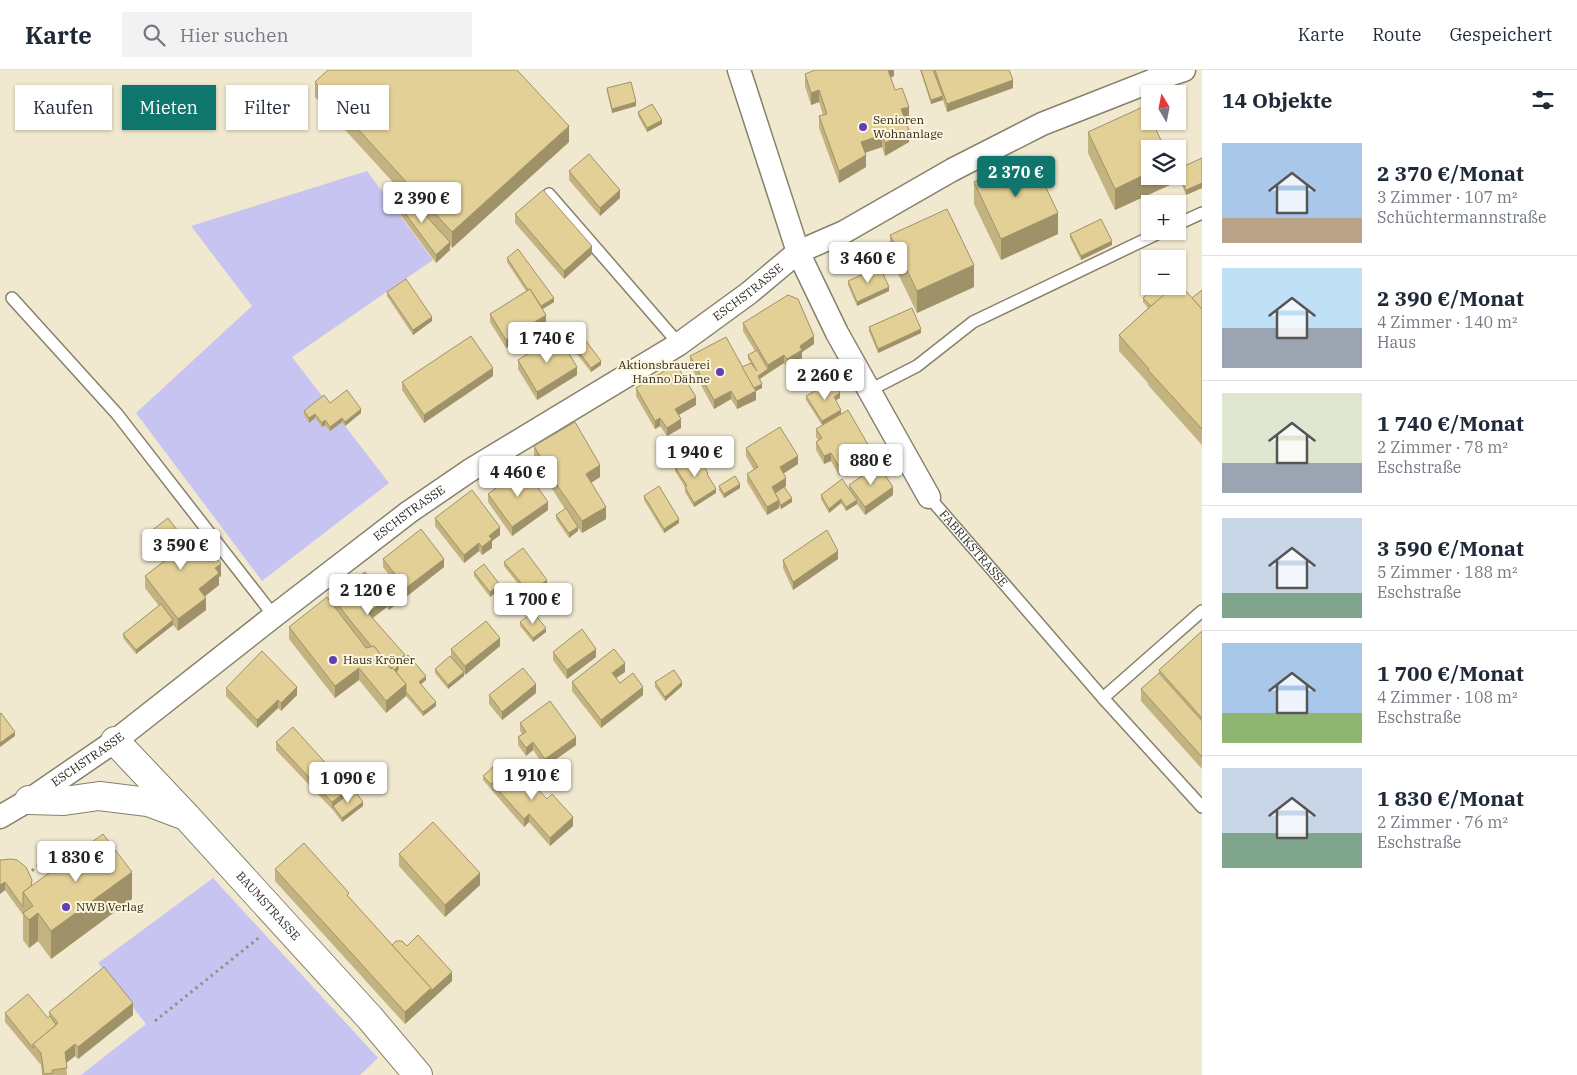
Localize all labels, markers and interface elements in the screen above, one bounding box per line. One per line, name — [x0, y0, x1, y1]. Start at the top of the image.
search box — [122, 12, 472, 57]
text: Karte — [25, 19, 92, 51]
icon: search — [140, 21, 168, 49]
text: Hier suchen — [180, 23, 289, 47]
text: Karte — [1298, 23, 1344, 46]
text: Route — [1372, 23, 1421, 46]
text: Gespeichert — [1449, 23, 1552, 46]
chip: Kaufen — [15, 85, 112, 130]
chip: Mieten — [122, 85, 216, 130]
chip: Filter — [226, 85, 308, 130]
chip: Neu — [318, 85, 389, 130]
north arrow — [1141, 85, 1186, 130]
map controls — [1141, 85, 1186, 295]
text: 14 Objekte — [1222, 86, 1332, 114]
icon: filters — [1529, 86, 1557, 114]
place label: Senioren Wohnanlage — [873, 112, 943, 141]
marker: Senioren Wohnanlage — [857, 121, 869, 133]
button: layers — [1141, 140, 1186, 185]
pin: 2 370 € — [970, 156, 1062, 198]
text: 2 370 €/Monat — [1377, 159, 1524, 187]
text: 2 370 € — [988, 162, 1044, 182]
icon: home — [1262, 163, 1322, 223]
pin: 2 390 € — [376, 182, 468, 224]
text: 3 Zimmer · 107 m² — [1377, 187, 1518, 207]
text: 2 390 € — [394, 188, 450, 208]
button: + — [1141, 195, 1186, 240]
text: Schüchtermannstraße — [1377, 207, 1547, 227]
pin: 3 460 € — [822, 242, 914, 284]
text: 3 460 € — [840, 248, 896, 268]
button: − — [1141, 250, 1186, 295]
street label: ESCHSTRASSE — [710, 260, 786, 324]
text: 2 390 €/Monat — [1377, 284, 1524, 312]
icon: home — [1262, 288, 1322, 348]
text: 4 Zimmer · 140 m² — [1377, 312, 1518, 332]
pin: 1 740 € — [501, 322, 593, 364]
text: 1 740 € — [519, 328, 575, 348]
text: Haus — [1377, 332, 1416, 352]
place label: Aktionsbrauerei Hanno Dähne — [618, 357, 710, 386]
pin: 2 260 € — [779, 358, 871, 401]
text: 2 260 € — [797, 365, 853, 385]
marker: Aktionsbrauerei Hanno Dähne — [714, 366, 726, 378]
text: 1 740 €/Monat — [1377, 409, 1524, 437]
icon: home — [1262, 413, 1322, 473]
pin: 1 940 € — [649, 436, 741, 478]
text: 2 Zimmer · 78 m² — [1377, 437, 1508, 457]
text: 1 940 € — [667, 442, 723, 462]
pin: 880 € — [836, 444, 906, 486]
text: 880 € — [850, 450, 892, 470]
pin: 4 460 € — [472, 456, 564, 498]
text: Eschstraße — [1377, 457, 1461, 477]
text: 4 460 € — [490, 462, 546, 482]
street label: ESCHSTRASSE — [370, 482, 448, 544]
street label: FABRIKSTRASSE — [937, 507, 1011, 590]
pin: 3 590 € — [135, 528, 227, 571]
text: 3 590 €/Monat — [1377, 534, 1524, 562]
text: 3 590 € — [153, 535, 209, 555]
icon: home — [1262, 538, 1322, 598]
text: 5 Zimmer · 188 m² — [1377, 562, 1518, 582]
pin: 2 120 € — [322, 574, 414, 616]
text: 2 120 € — [340, 580, 396, 600]
pin: 1 700 € — [487, 582, 579, 625]
text: Eschstraße — [1377, 582, 1461, 602]
text: 1 700 € — [505, 589, 561, 609]
place label: Haus Kröner — [343, 652, 416, 667]
marker: Haus Kröner — [327, 654, 339, 666]
text: 1 700 €/Monat — [1377, 659, 1524, 687]
icon: home — [1262, 663, 1322, 723]
text: 4 Zimmer · 108 m² — [1377, 687, 1518, 707]
text: Eschstraße — [1377, 707, 1461, 727]
street label: ESCHSTRASSE — [48, 729, 127, 789]
pin: 1 910 € — [486, 758, 578, 801]
pin: 1 090 € — [302, 762, 394, 804]
text: 1 910 € — [504, 765, 560, 785]
text: 1 090 € — [320, 768, 376, 788]
text: 1 830 €/Monat — [1377, 784, 1524, 812]
icon: home — [1262, 788, 1322, 848]
text: 2 Zimmer · 76 m² — [1377, 812, 1508, 832]
text: Eschstraße — [1377, 832, 1461, 852]
pin: 1 830 € — [30, 840, 122, 883]
text: 1 830 € — [48, 847, 104, 867]
street label: BAUMSTRASSE — [233, 868, 304, 943]
place label: NWB Verlag — [76, 899, 144, 914]
marker: NWB Verlag — [60, 901, 72, 913]

